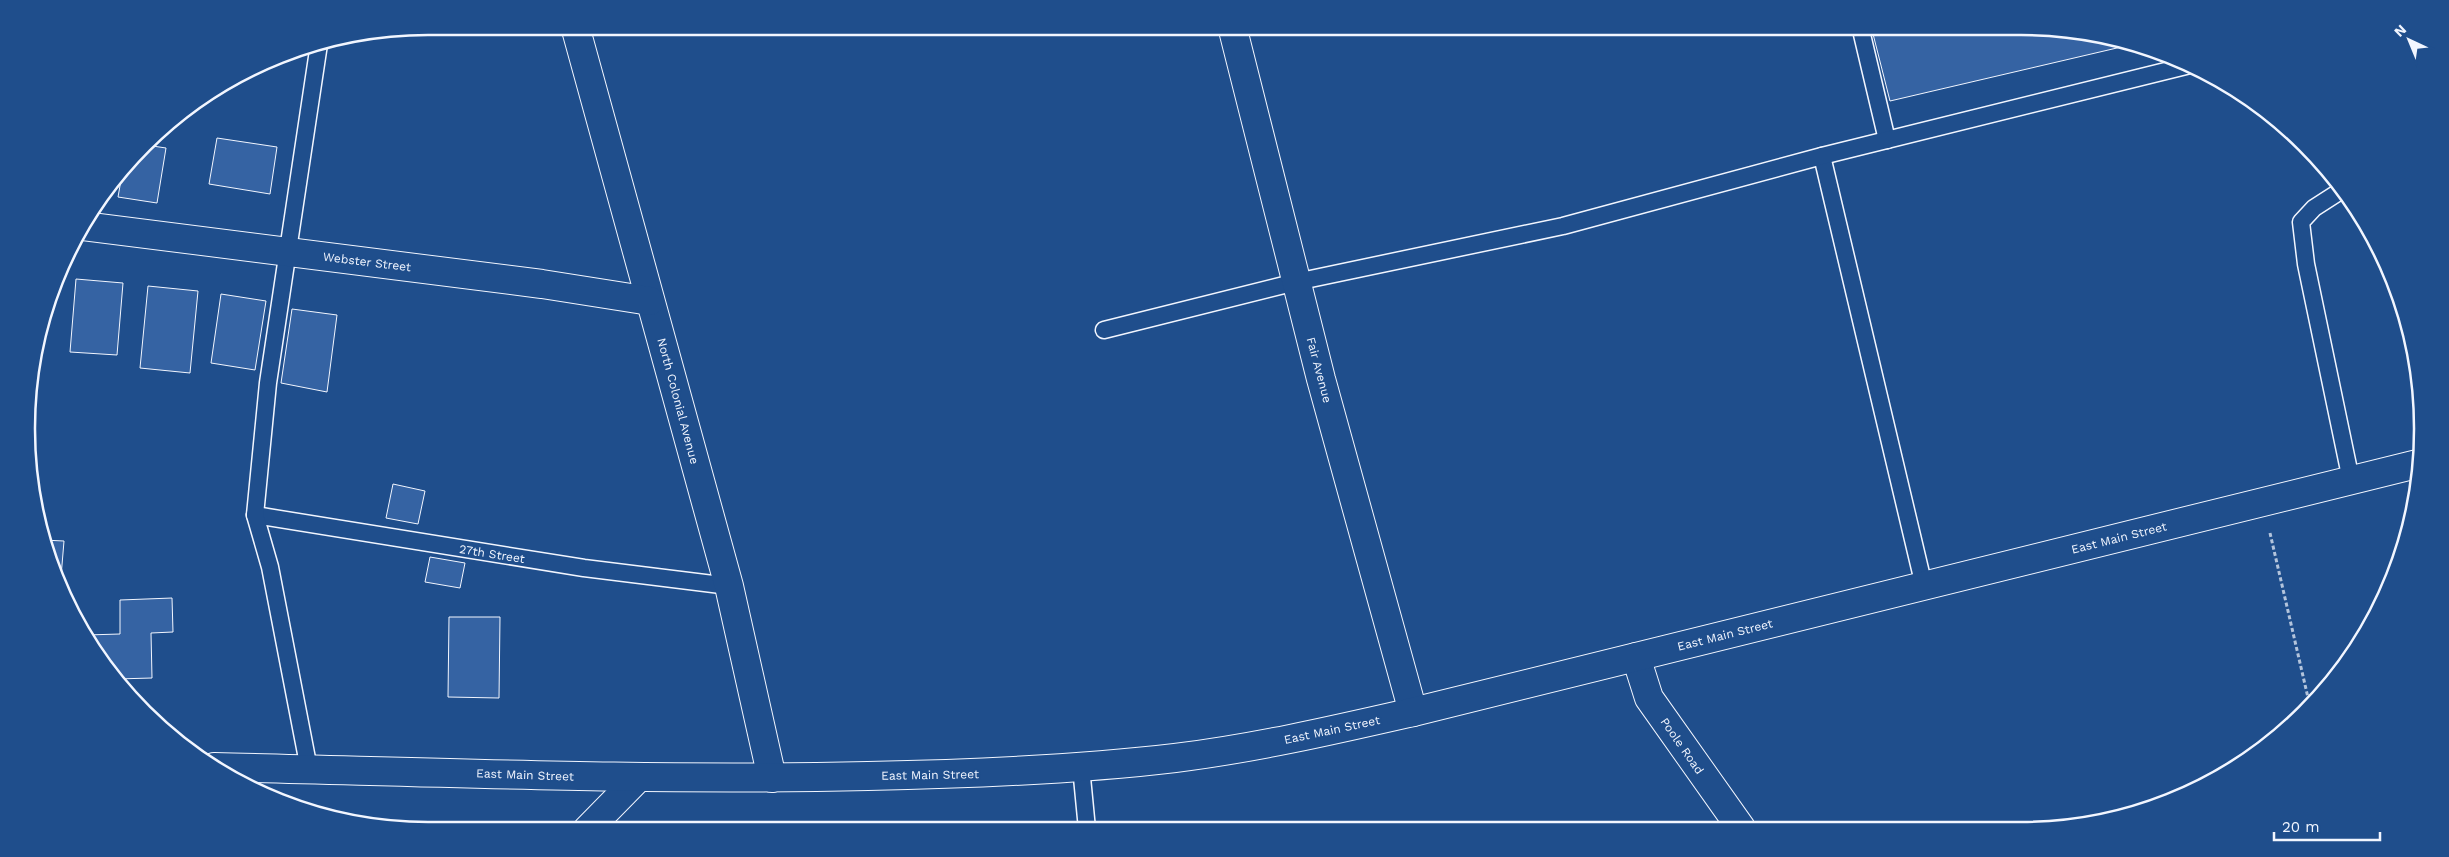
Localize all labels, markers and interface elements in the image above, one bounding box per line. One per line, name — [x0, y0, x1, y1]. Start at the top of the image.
north arrow — [2384, 15, 2434, 65]
text: N — [2391, 21, 2409, 40]
street label: Webster Street — [322, 250, 412, 274]
street label: North Colonial Avenue — [654, 336, 702, 466]
street label: Fair Avenue — [1304, 336, 1334, 404]
street label: East Main Street — [2070, 519, 2168, 557]
street label: 27th Street — [458, 542, 526, 566]
street label: East Main Street — [1676, 616, 1774, 654]
street label: East Main Street — [1283, 713, 1381, 747]
street label: Poole Road — [1657, 715, 1707, 777]
street label: East Main Street — [476, 766, 574, 784]
street label: East Main Street — [881, 767, 979, 783]
scale bar — [2274, 810, 2380, 842]
text: 20 m — [2282, 818, 2320, 836]

